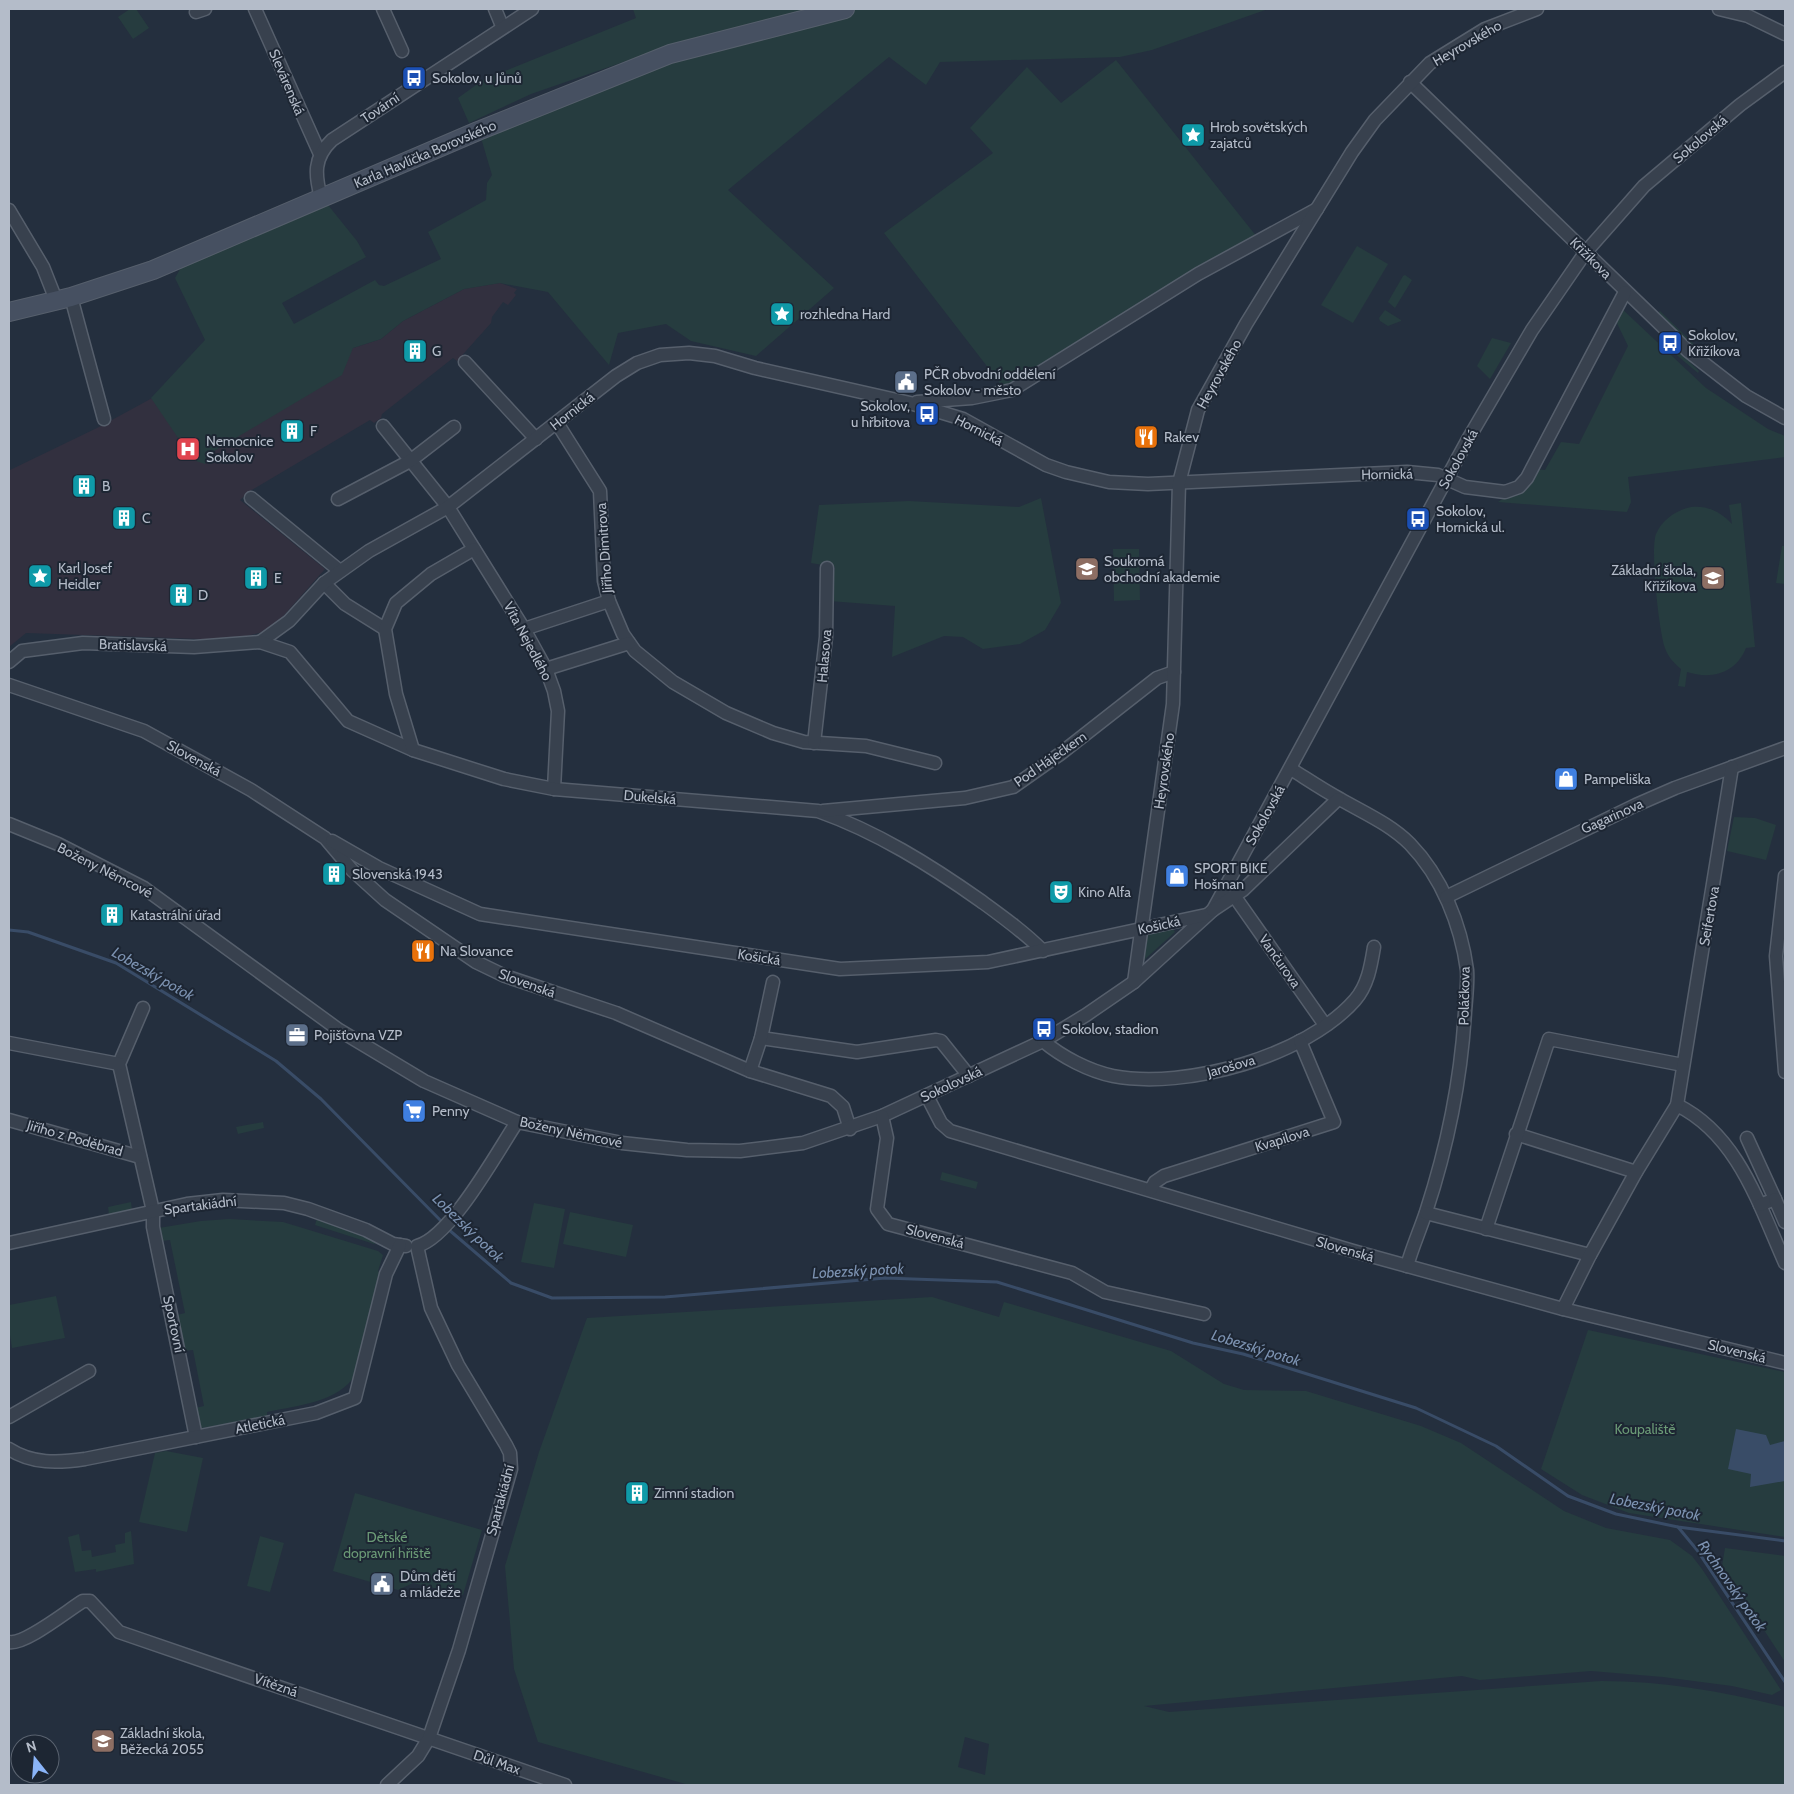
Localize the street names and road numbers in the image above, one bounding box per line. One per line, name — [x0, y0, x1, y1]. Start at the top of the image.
street label: Heyrovského — [1429, 16, 1505, 70]
street label: Slevárenská — [265, 46, 309, 118]
street label: Tovární — [357, 89, 403, 127]
street label: Sokolovská — [1669, 111, 1731, 167]
street label: Karla Havlíčka Borovského — [351, 116, 499, 192]
street label: Křižíkova — [1566, 233, 1616, 283]
street label: Heyrovského — [1193, 336, 1246, 412]
street label: Hornická — [546, 388, 598, 434]
street label: Hornická — [952, 410, 1006, 450]
street label: Sokolovská — [1434, 426, 1482, 492]
street label: Hornická — [1361, 465, 1413, 483]
street label: Jiřího Dimitrova — [592, 502, 616, 595]
street label: Víta Nejedlého — [500, 598, 557, 684]
street label: Halasova — [813, 628, 835, 683]
street label: Bratislavská — [99, 635, 168, 655]
street label: Pod Háječkem — [1010, 727, 1090, 791]
street label: Heyrovského — [1150, 731, 1178, 810]
street label: Slovenská — [164, 736, 225, 780]
street label: Sokolovská — [1241, 782, 1289, 848]
street label: Dukelská — [623, 786, 677, 808]
street label: Gagarinova — [1578, 794, 1646, 838]
street label: Boženy Němcové — [54, 838, 156, 902]
street label: Seifertova — [1695, 885, 1723, 947]
street label: Košická — [1136, 912, 1182, 938]
street label: Vančurova — [1255, 931, 1305, 992]
street label: Košická — [736, 945, 782, 969]
street label: Slovenská — [496, 964, 558, 1002]
street label: Poláčkova — [1454, 966, 1474, 1026]
street label: Jarošova — [1204, 1051, 1257, 1082]
street label: Sokolovská — [917, 1062, 985, 1106]
street label: Boženy Němcové — [518, 1112, 624, 1152]
street label: Jiřího z Poděbrad — [24, 1115, 125, 1160]
street label: Kvapilova — [1253, 1122, 1312, 1156]
street label: Spartakiádní — [163, 1192, 237, 1218]
street label: Slovenská — [904, 1220, 966, 1252]
street label: Slovenská — [1314, 1232, 1376, 1266]
street label: Sportovní — [159, 1294, 189, 1354]
street label: Slovenská — [1706, 1335, 1768, 1367]
street label: Atletická — [234, 1410, 287, 1438]
street label: Spartakiádní — [482, 1462, 518, 1538]
street label: Vítězná — [252, 1669, 301, 1701]
street label: Důl Max — [471, 1746, 523, 1779]

